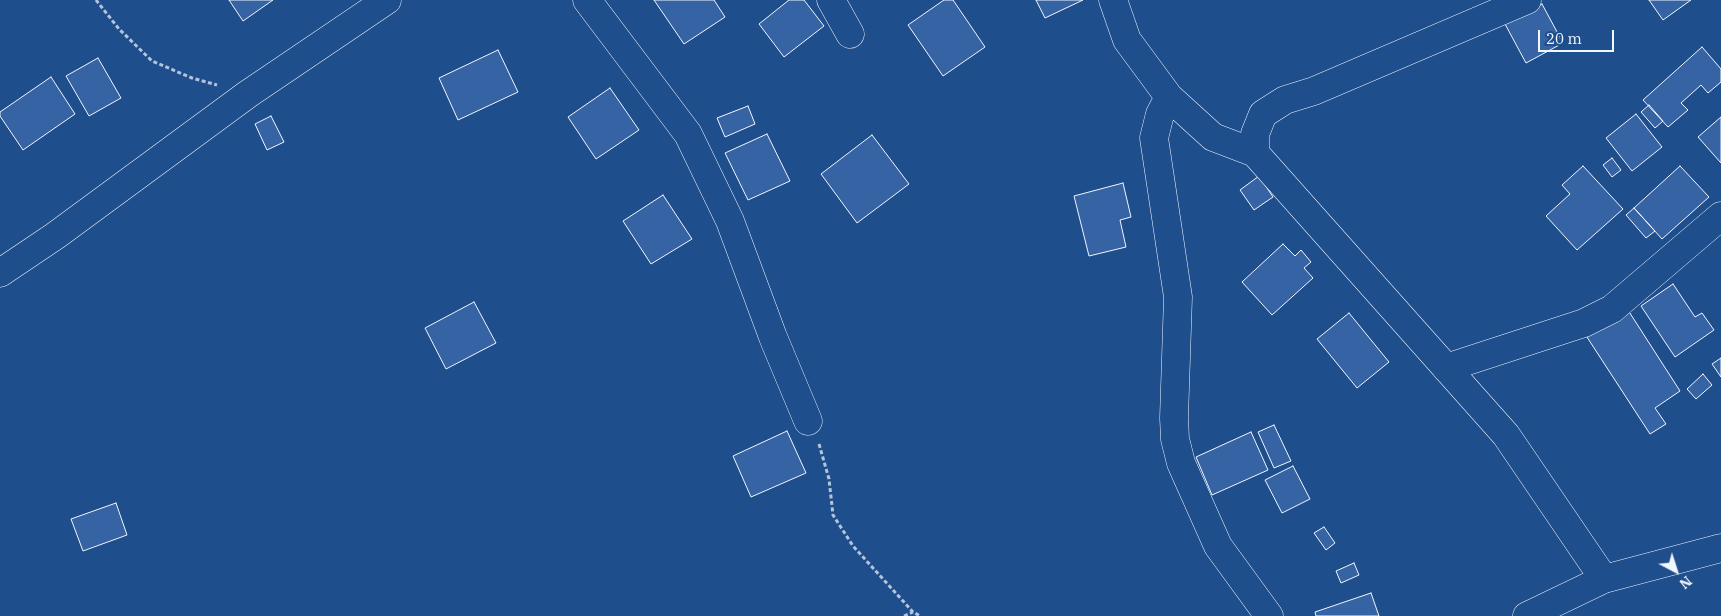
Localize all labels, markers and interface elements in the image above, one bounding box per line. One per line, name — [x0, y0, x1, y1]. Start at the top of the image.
scale bar — [1541, 20, 1617, 52]
text: 20 m — [1546, 29, 1582, 48]
north arrow — [1651, 546, 1701, 596]
text: N — [1676, 572, 1696, 593]

